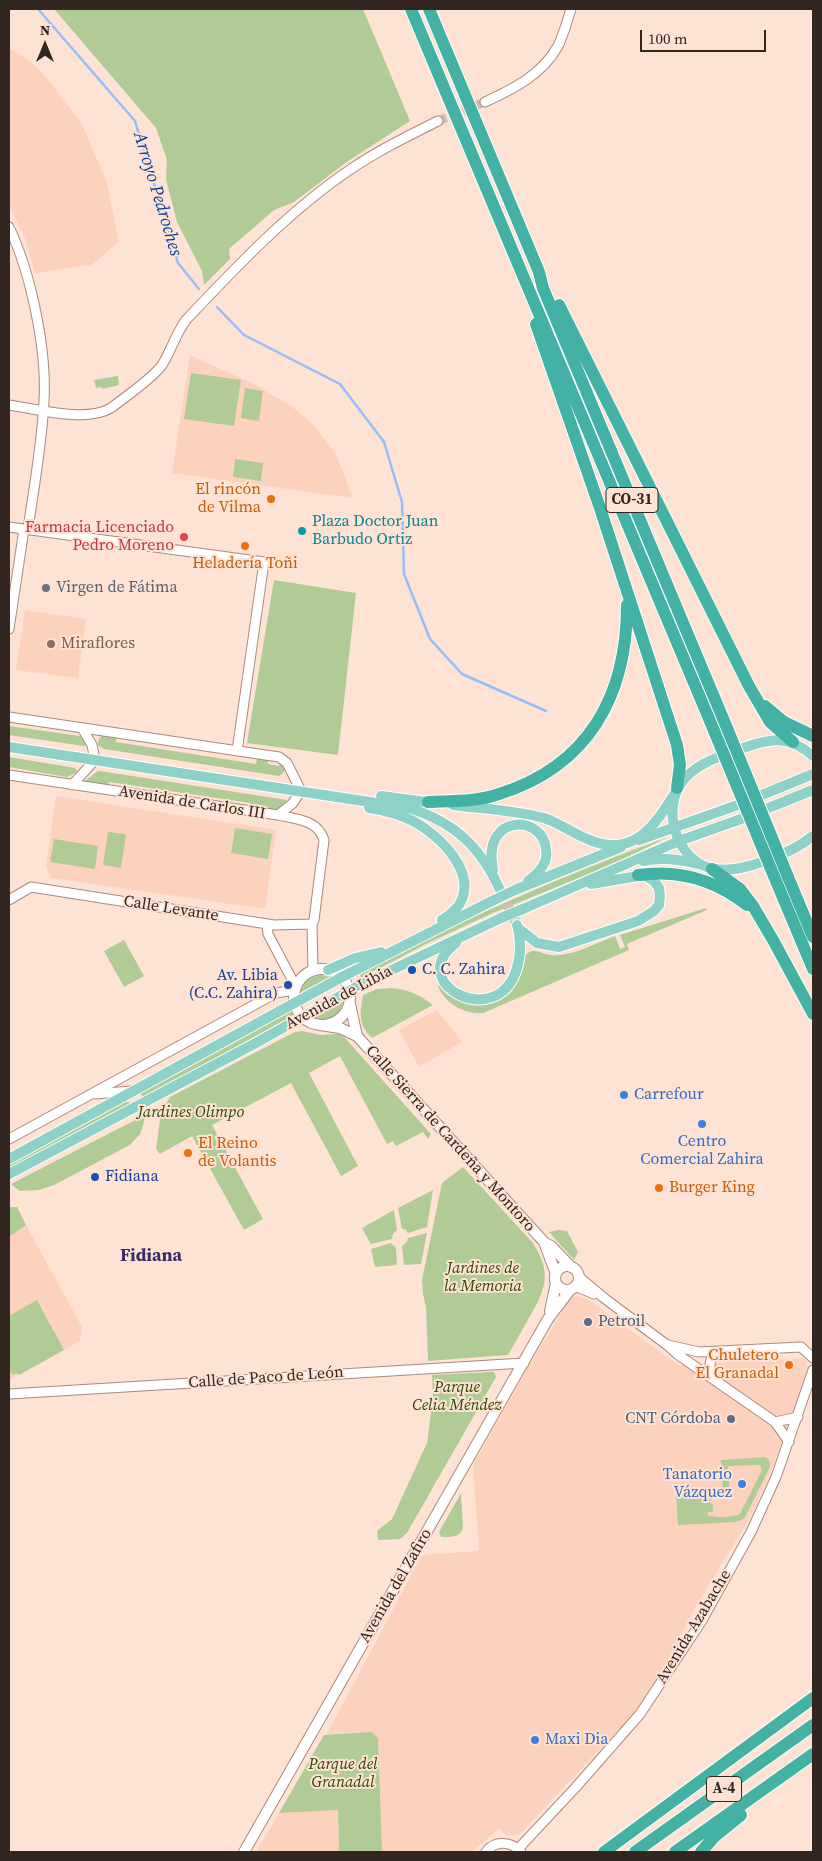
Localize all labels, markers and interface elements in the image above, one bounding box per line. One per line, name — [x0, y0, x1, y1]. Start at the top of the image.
north arrow — [20, 20, 70, 70]
text: N — [40, 20, 50, 40]
scale bar — [642, 20, 768, 52]
text: 100 m — [648, 28, 688, 49]
water label: Arroyo Pedroches — [128, 129, 186, 259]
place label: El rincón de Vilma — [195, 480, 261, 518]
road number: CO-31 — [606, 488, 658, 512]
marker: El rincón de Vilma — [265, 493, 277, 505]
place label: Plaza Doctor Juan Barbudo Ortiz — [312, 512, 438, 550]
place label: Farmacia Licenciado Pedro Moreno — [25, 518, 174, 556]
marker: Plaza Doctor Juan Barbudo Ortiz — [296, 525, 308, 537]
marker: Farmacia Licenciado Pedro Moreno — [178, 531, 190, 543]
marker: Heladería Toñi — [239, 540, 251, 552]
place label: Heladería Toñi — [192, 554, 298, 574]
place label: Virgen de Fátima — [56, 578, 178, 598]
marker: Virgen de Fátima — [40, 582, 52, 594]
place label: Miraflores — [61, 634, 135, 654]
marker: Miraflores — [45, 638, 57, 650]
street label: Avenida de Carlos III — [117, 782, 267, 824]
street label: Calle Levante — [122, 892, 220, 926]
place label: C. C. Zahira — [422, 960, 505, 980]
street label: Avenida de Libia — [282, 962, 396, 1034]
marker: C. C. Zahira — [406, 964, 418, 976]
place label: Av. Libia (C.C. Zahira) — [189, 966, 278, 1004]
marker: Av. Libia (C.C. Zahira) — [282, 979, 294, 991]
street label: Calle Sierra de Cardeña y Montoro — [361, 1042, 539, 1236]
place label: Carrefour — [634, 1085, 704, 1105]
marker: Carrefour — [618, 1089, 630, 1101]
park label: Jardines Olimpo — [138, 1103, 244, 1123]
marker: Centro Comercial Zahira — [696, 1118, 708, 1130]
place label: Centro Comercial Zahira — [640, 1132, 764, 1170]
place label: El Reino de Volantis — [198, 1134, 276, 1172]
marker: El Reino de Volantis — [182, 1147, 194, 1159]
place label: Fidiana — [105, 1167, 159, 1187]
marker: Fidiana — [89, 1171, 101, 1183]
place label: Burger King — [669, 1178, 755, 1198]
marker: Burger King — [653, 1182, 665, 1194]
district label: Fidiana — [120, 1245, 182, 1267]
park label: Jardines de la Memoria — [444, 1259, 522, 1297]
place label: Petroil — [598, 1312, 645, 1332]
marker: Petroil — [582, 1316, 594, 1328]
place label: Chuletero El Granadal — [696, 1346, 779, 1384]
marker: Chuletero El Granadal — [783, 1359, 795, 1371]
street label: Calle de Paco de León — [188, 1363, 344, 1393]
park label: Parque Celia Méndez — [412, 1378, 502, 1416]
place label: CNT Córdoba — [625, 1409, 721, 1429]
marker: CNT Córdoba — [725, 1413, 737, 1425]
place label: Tanatorio Vázquez — [663, 1465, 732, 1503]
marker: Tanatorio Vázquez — [736, 1478, 748, 1490]
street label: Avenida del Zafiro — [356, 1526, 436, 1646]
street label: Avenida Azabache — [652, 1566, 736, 1688]
place label: Maxi Dia — [545, 1730, 608, 1750]
marker: Maxi Dia — [529, 1734, 541, 1746]
park label: Parque del Granadal — [308, 1755, 378, 1793]
road number: A-4 — [706, 1776, 742, 1802]

